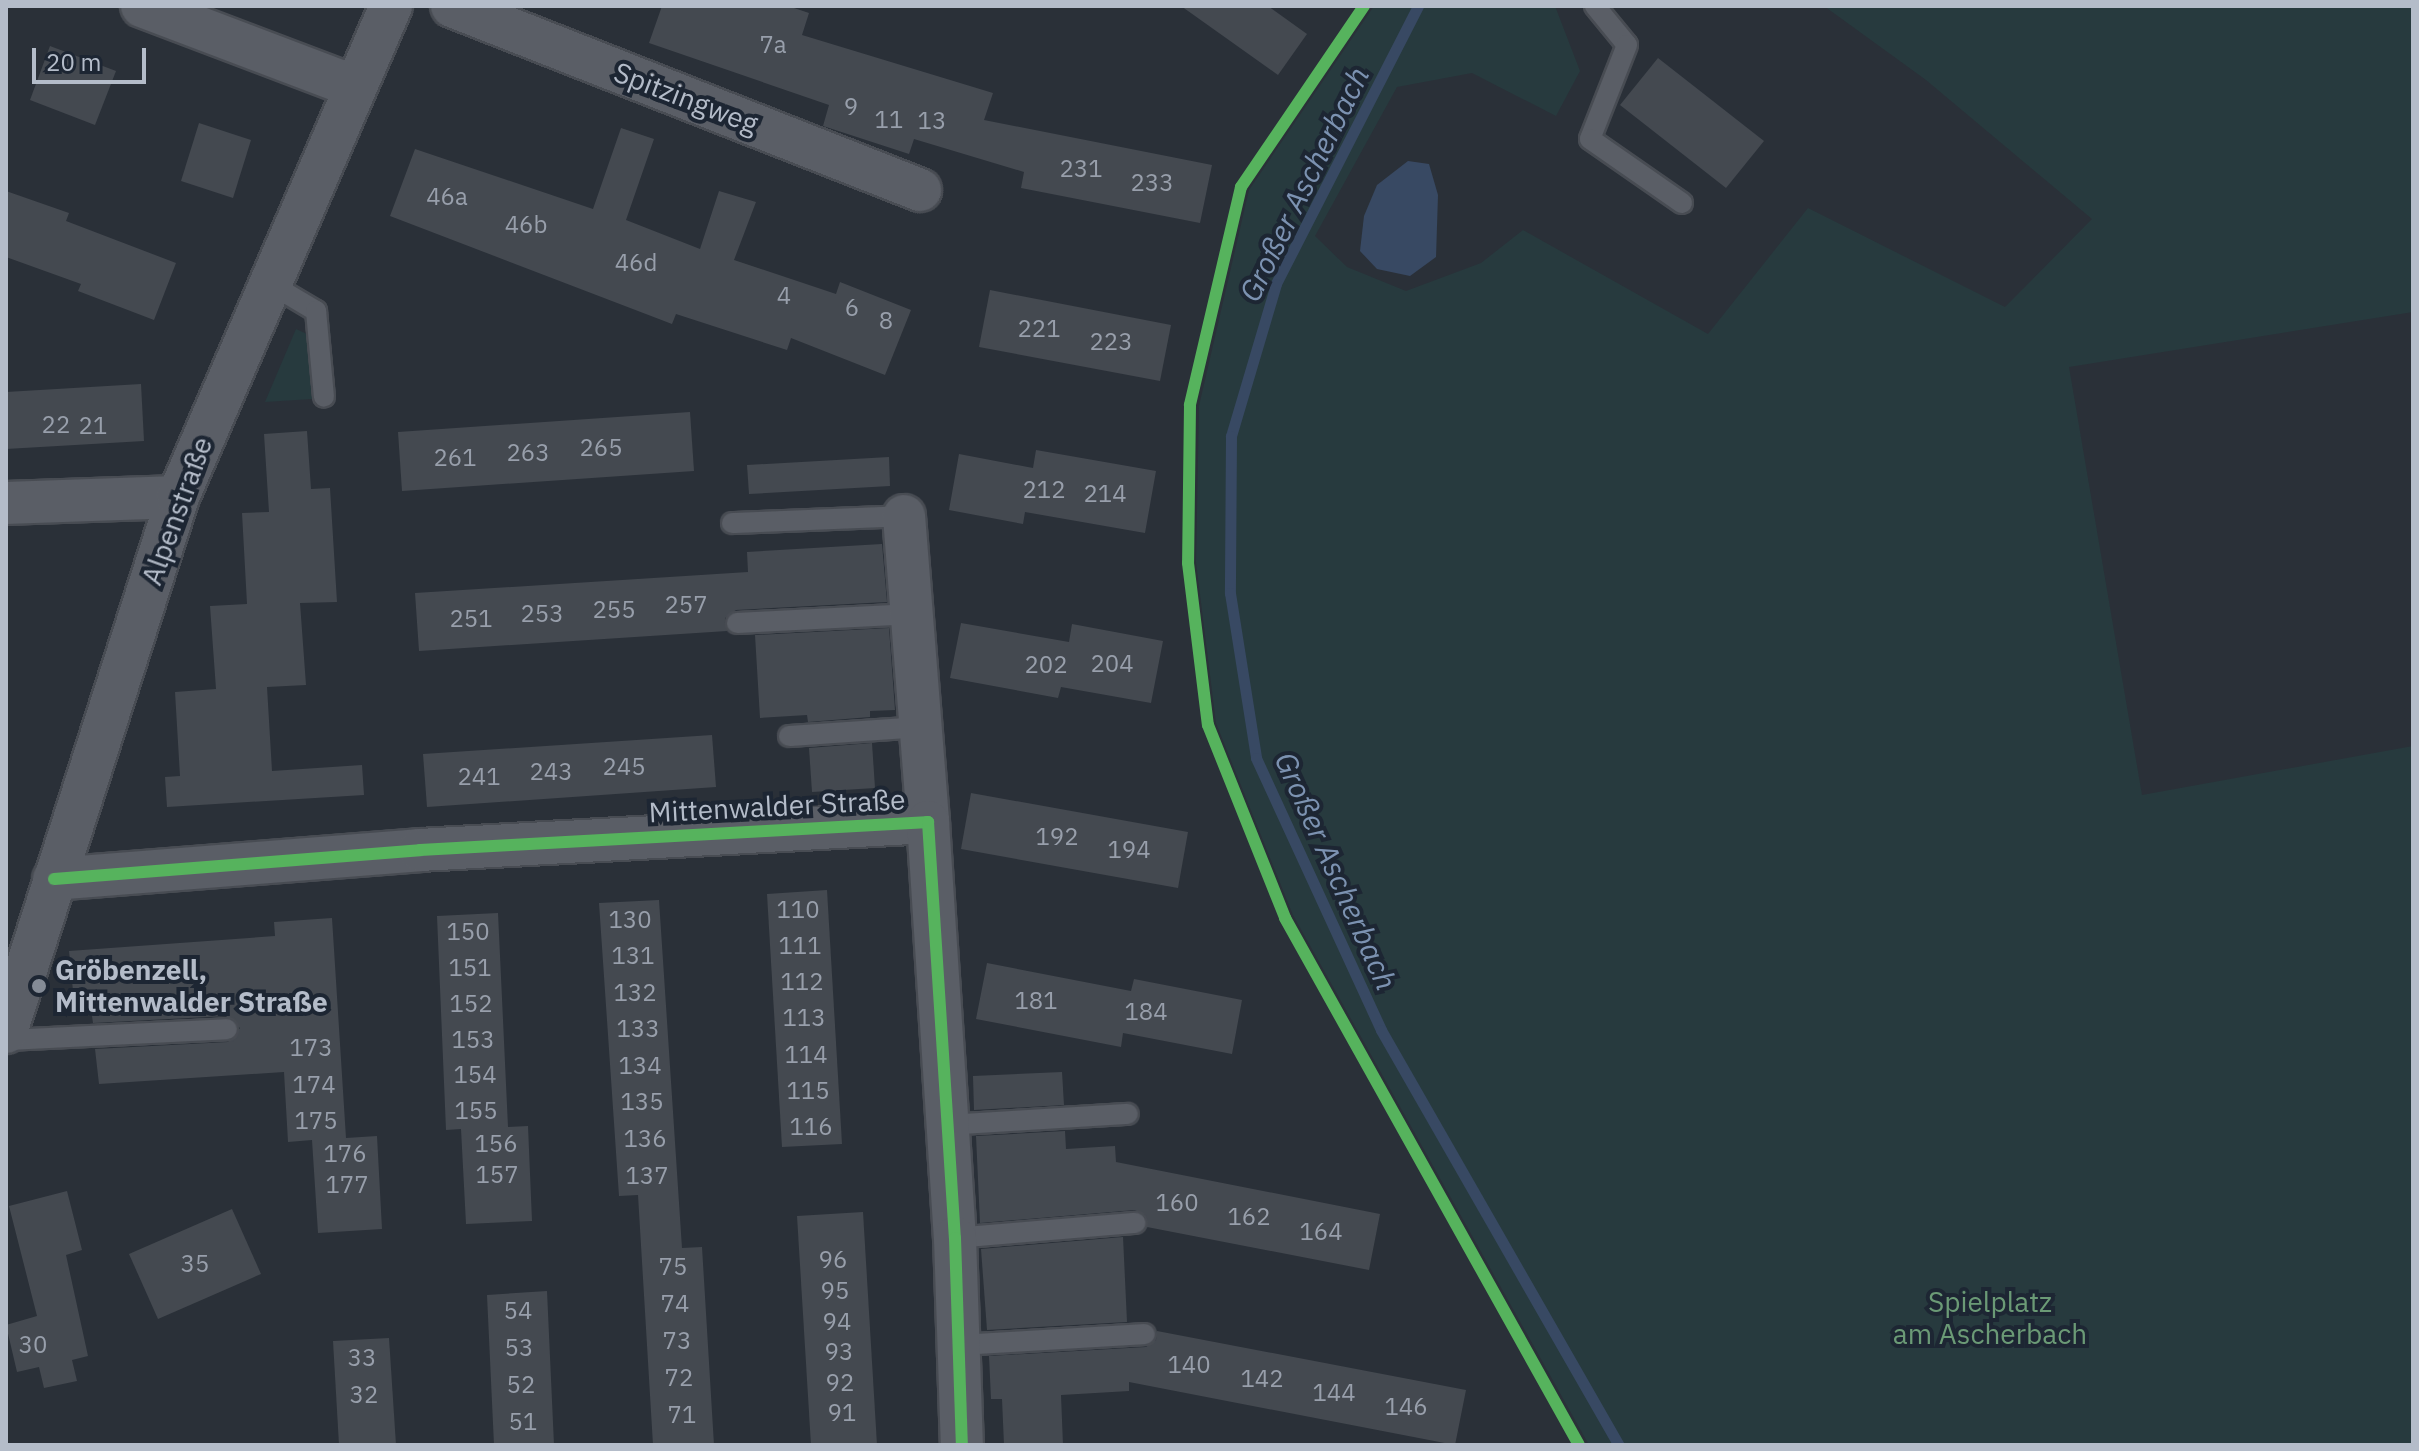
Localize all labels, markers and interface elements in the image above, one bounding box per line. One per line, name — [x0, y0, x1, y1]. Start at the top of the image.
house number: 7a — [759, 31, 787, 59]
scale bar — [36, 32, 150, 82]
text: 20 m — [46, 46, 101, 78]
street label: Spitzingweg — [609, 55, 763, 141]
water label: Großer Ascherbach — [1232, 61, 1376, 307]
house number: 9 — [844, 93, 858, 121]
house number: 11 — [875, 106, 903, 134]
house number: 13 — [918, 107, 946, 135]
house number: 231 — [1059, 155, 1103, 183]
house number: 233 — [1130, 169, 1174, 197]
house number: 46a — [426, 183, 468, 211]
house number: 46b — [505, 211, 547, 239]
house number: 46d — [615, 249, 657, 277]
house number: 4 — [777, 282, 791, 310]
house number: 6 — [845, 294, 859, 322]
house number: 8 — [879, 307, 893, 335]
house number: 221 — [1017, 315, 1061, 343]
house number: 223 — [1089, 328, 1133, 356]
house number: 22 — [42, 411, 70, 439]
house number: 21 — [79, 412, 107, 440]
street label: Alpenstraße — [135, 433, 219, 589]
house number: 265 — [579, 434, 623, 462]
house number: 263 — [506, 439, 550, 467]
house number: 261 — [433, 444, 477, 472]
house number: 212 — [1022, 476, 1066, 504]
house number: 214 — [1083, 480, 1127, 508]
house number: 257 — [664, 591, 708, 619]
house number: 255 — [592, 596, 636, 624]
house number: 253 — [520, 600, 564, 628]
house number: 251 — [449, 605, 493, 633]
house number: 204 — [1090, 650, 1134, 678]
house number: 202 — [1024, 651, 1068, 679]
water label: Großer Ascherbach — [1267, 746, 1405, 996]
house number: 245 — [602, 753, 646, 781]
house number: 243 — [529, 758, 573, 786]
house number: 241 — [457, 763, 501, 791]
street label: Mittenwalder Straße — [648, 782, 906, 830]
house number: 192 — [1035, 823, 1079, 851]
house number: 194 — [1107, 836, 1151, 864]
house number: 110 — [776, 896, 820, 924]
house number: 130 — [608, 906, 652, 934]
house number: 150 — [446, 918, 490, 946]
house number: 111 — [778, 932, 822, 960]
house number: 131 — [611, 942, 655, 970]
place label: Gröbenzell, Mittenwalder Straße — [55, 953, 328, 1019]
house number: 151 — [448, 954, 492, 982]
house number: 112 — [780, 968, 824, 996]
marker: Gröbenzell, Mittenwalder Straße — [30, 977, 48, 995]
house number: 132 — [613, 979, 657, 1007]
house number: 181 — [1014, 987, 1058, 1015]
house number: 152 — [449, 990, 493, 1018]
house number: 184 — [1124, 998, 1168, 1026]
house number: 113 — [782, 1004, 826, 1032]
house number: 133 — [616, 1015, 660, 1043]
house number: 153 — [451, 1026, 495, 1054]
house number: 173 — [289, 1034, 333, 1062]
house number: 114 — [784, 1041, 828, 1069]
house number: 134 — [618, 1052, 662, 1080]
house number: 154 — [453, 1061, 497, 1089]
house number: 174 — [292, 1071, 336, 1099]
house number: 115 — [786, 1077, 830, 1105]
house number: 135 — [620, 1088, 664, 1116]
house number: 155 — [454, 1097, 498, 1125]
house number: 175 — [294, 1107, 338, 1135]
house number: 116 — [789, 1113, 833, 1141]
house number: 136 — [623, 1125, 667, 1153]
house number: 156 — [474, 1130, 518, 1158]
house number: 176 — [323, 1140, 367, 1168]
house number: 157 — [475, 1161, 519, 1189]
house number: 137 — [625, 1162, 669, 1190]
house number: 177 — [325, 1171, 369, 1199]
house number: 160 — [1155, 1189, 1199, 1217]
house number: 162 — [1227, 1203, 1271, 1231]
house number: 164 — [1299, 1218, 1343, 1246]
house number: 96 — [819, 1246, 847, 1274]
house number: 35 — [181, 1250, 209, 1278]
house number: 75 — [659, 1253, 687, 1281]
house number: 95 — [821, 1277, 849, 1305]
park label: Spielplatz am Ascherbach — [1893, 1285, 2087, 1351]
house number: 74 — [661, 1290, 689, 1318]
house number: 54 — [504, 1297, 532, 1325]
house number: 94 — [823, 1308, 851, 1336]
house number: 73 — [663, 1327, 691, 1355]
house number: 30 — [19, 1331, 47, 1359]
house number: 53 — [505, 1334, 533, 1362]
house number: 93 — [825, 1338, 853, 1366]
house number: 33 — [348, 1344, 376, 1372]
house number: 140 — [1167, 1351, 1211, 1379]
house number: 72 — [665, 1364, 693, 1392]
house number: 142 — [1240, 1365, 1284, 1393]
house number: 92 — [826, 1369, 854, 1397]
house number: 52 — [507, 1371, 535, 1399]
house number: 144 — [1312, 1379, 1356, 1407]
house number: 32 — [350, 1381, 378, 1409]
house number: 146 — [1384, 1393, 1428, 1421]
house number: 91 — [828, 1399, 856, 1427]
house number: 71 — [668, 1401, 696, 1429]
house number: 51 — [509, 1408, 537, 1436]

